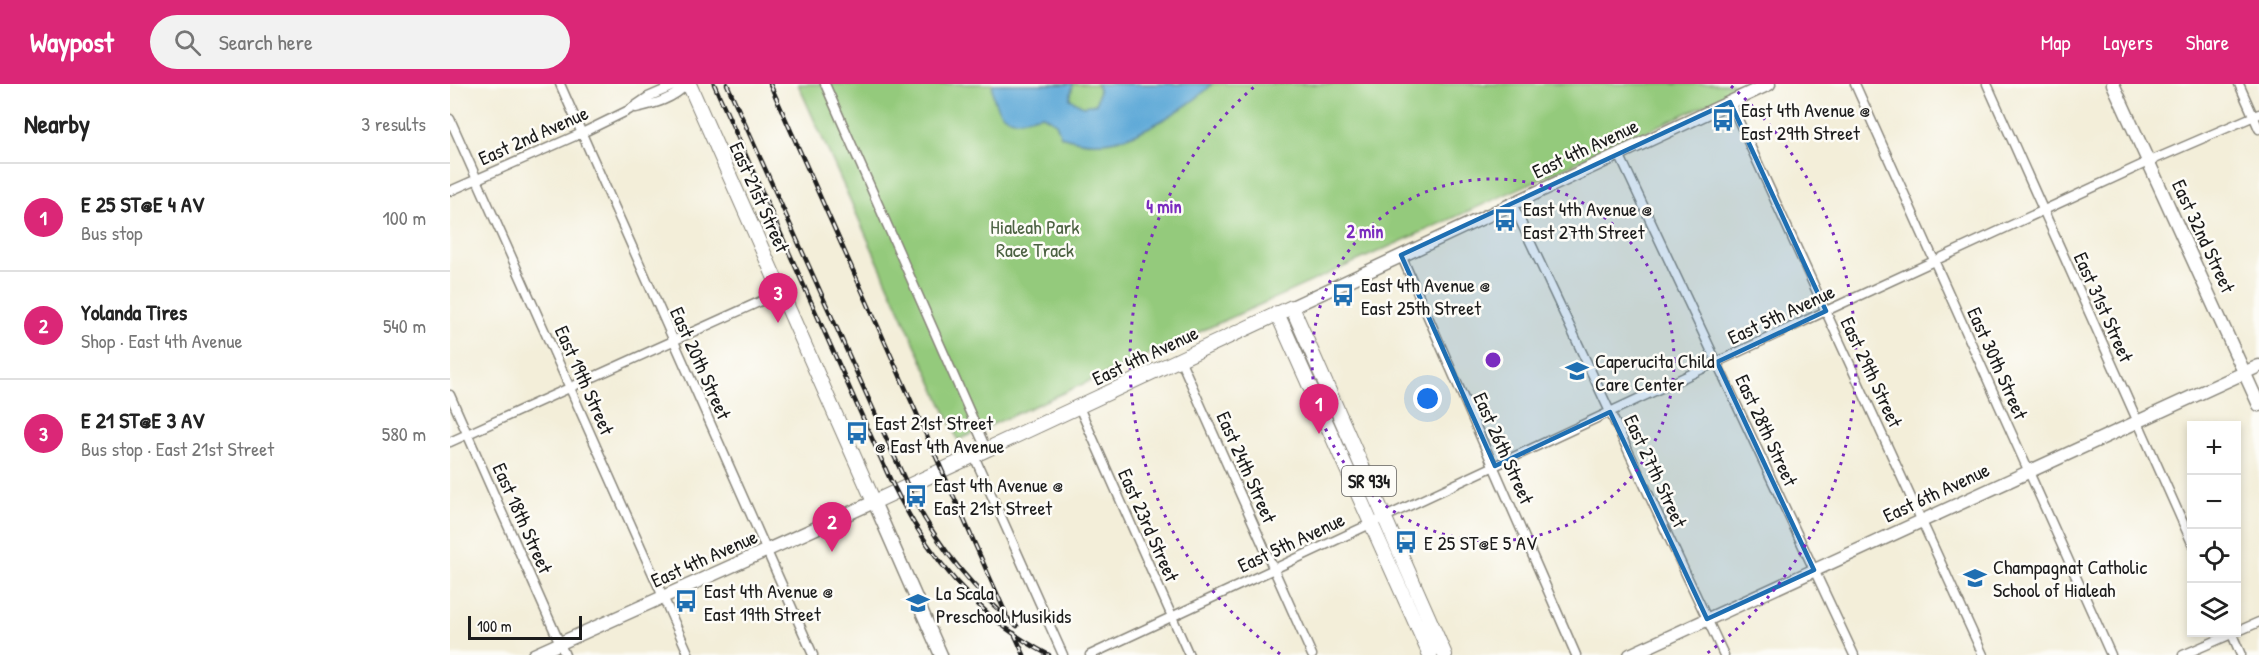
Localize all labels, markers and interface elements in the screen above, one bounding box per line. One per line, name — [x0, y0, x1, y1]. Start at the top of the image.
search box — [150, 15, 570, 69]
text: Waypost — [30, 23, 114, 61]
icon: search — [171, 26, 204, 59]
text: Search here — [219, 27, 313, 57]
text: Map — [2041, 28, 2070, 57]
text: Layers — [2103, 28, 2153, 57]
text: Share — [2186, 28, 2229, 57]
place label: East 4th Avenue @ East 29th Street — [1741, 96, 1871, 146]
street label: East 2nd Avenue — [474, 99, 592, 171]
text: Nearby — [24, 106, 90, 141]
bus stop icon: East 4th Avenue @ East 29th Street — [1710, 107, 1736, 133]
text: 3 results — [361, 110, 426, 137]
street label: East 4th Avenue — [1528, 112, 1642, 184]
street label: East 21st Street — [724, 138, 797, 258]
street label: East 32nd Street — [2166, 175, 2243, 298]
text: E 25 ST@E 4 AV — [81, 189, 204, 219]
text: 4 min — [1146, 194, 1182, 219]
place label: East 4th Avenue @ East 27th Street — [1523, 195, 1653, 245]
text: 1 — [40, 204, 47, 231]
text: 100 m — [383, 204, 426, 231]
bus stop icon: East 4th Avenue @ East 27th Street — [1492, 207, 1518, 233]
park label: Hialeah Park Race Track — [990, 213, 1080, 263]
text: Bus stop — [81, 219, 143, 246]
text: 2 min — [1347, 219, 1383, 244]
street label: East 31st Street — [2068, 248, 2141, 367]
place label: East 4th Avenue @ East 25th Street — [1361, 271, 1491, 321]
pin: 3 — [758, 274, 798, 323]
street label: East 5th Avenue — [1723, 277, 1839, 351]
bus stop icon: East 4th Avenue @ East 25th Street — [1330, 282, 1356, 308]
text: Yolanda Tires — [81, 297, 187, 327]
street label: East 20th Street — [664, 302, 738, 425]
street label: East 30th Street — [1961, 303, 2035, 424]
text: 2 — [39, 312, 48, 339]
text: 540 m — [383, 312, 426, 339]
street label: East 29th Street — [1835, 312, 1910, 433]
street label: East 4th Avenue — [1088, 319, 1202, 391]
street label: East 19th Street — [549, 321, 622, 440]
text: Shop · East 4th Avenue — [81, 327, 242, 354]
place label: Caperucita Child Care Center — [1595, 347, 1715, 397]
centre of rings — [1483, 350, 1503, 370]
school or university icon: Caperucita Child Care Center — [1564, 358, 1590, 384]
street label: East 28th Street — [1729, 370, 1805, 491]
pin: 1 — [1300, 384, 1338, 434]
your location — [1413, 384, 1442, 413]
street label: East 26th Street — [1467, 388, 1541, 509]
text: E 21 ST@E 3 AV — [81, 405, 204, 435]
street label: East 24th Street — [1210, 407, 1284, 528]
place label: East 21st Street @ East 4th Avenue — [875, 409, 1005, 459]
street label: East 27th Street — [1618, 410, 1694, 533]
text: 3 — [39, 420, 48, 447]
text: 580 m — [382, 420, 426, 447]
bus stop icon: East 21st Street @ East 4th Avenue — [844, 420, 870, 446]
map controls — [2187, 421, 2241, 637]
button: + — [2187, 421, 2241, 475]
text: Bus stop · East 21st Street — [81, 435, 274, 462]
street label: East 6th Avenue — [1878, 456, 1994, 528]
street label: East 18th Street — [487, 459, 560, 579]
street label: East 23rd Street — [1112, 464, 1186, 587]
road number: SR 934 — [1342, 466, 1396, 496]
place label: East 4th Avenue @ East 21st Street — [934, 471, 1064, 521]
button: − — [2187, 475, 2241, 529]
bus stop icon: East 4th Avenue @ East 21st Street — [903, 483, 929, 509]
pin: 2 — [812, 502, 851, 552]
street label: East 5th Avenue — [1233, 505, 1349, 579]
street label: East 4th Avenue — [646, 522, 762, 594]
bus stop icon: E 25 ST@E 5 AV — [1393, 529, 1419, 555]
place label: E 25 ST@E 5 AV — [1424, 529, 1538, 556]
button: locate — [2187, 529, 2241, 583]
place label: Champagnat Catholic School of Hialeah — [1993, 553, 2147, 603]
school or university icon: Champagnat Catholic School of Hialeah — [1962, 565, 1988, 591]
place label: East 4th Avenue @ East 19th Street — [704, 577, 834, 627]
place label: La Scala Preschool Musikids — [936, 579, 1072, 629]
button: layers — [2187, 583, 2241, 637]
bus stop icon: East 4th Avenue @ East 19th Street — [673, 588, 699, 614]
school or university icon: La Scala Preschool Musikids — [905, 590, 931, 616]
scale bar — [468, 613, 582, 640]
text: 100 m — [477, 615, 512, 637]

